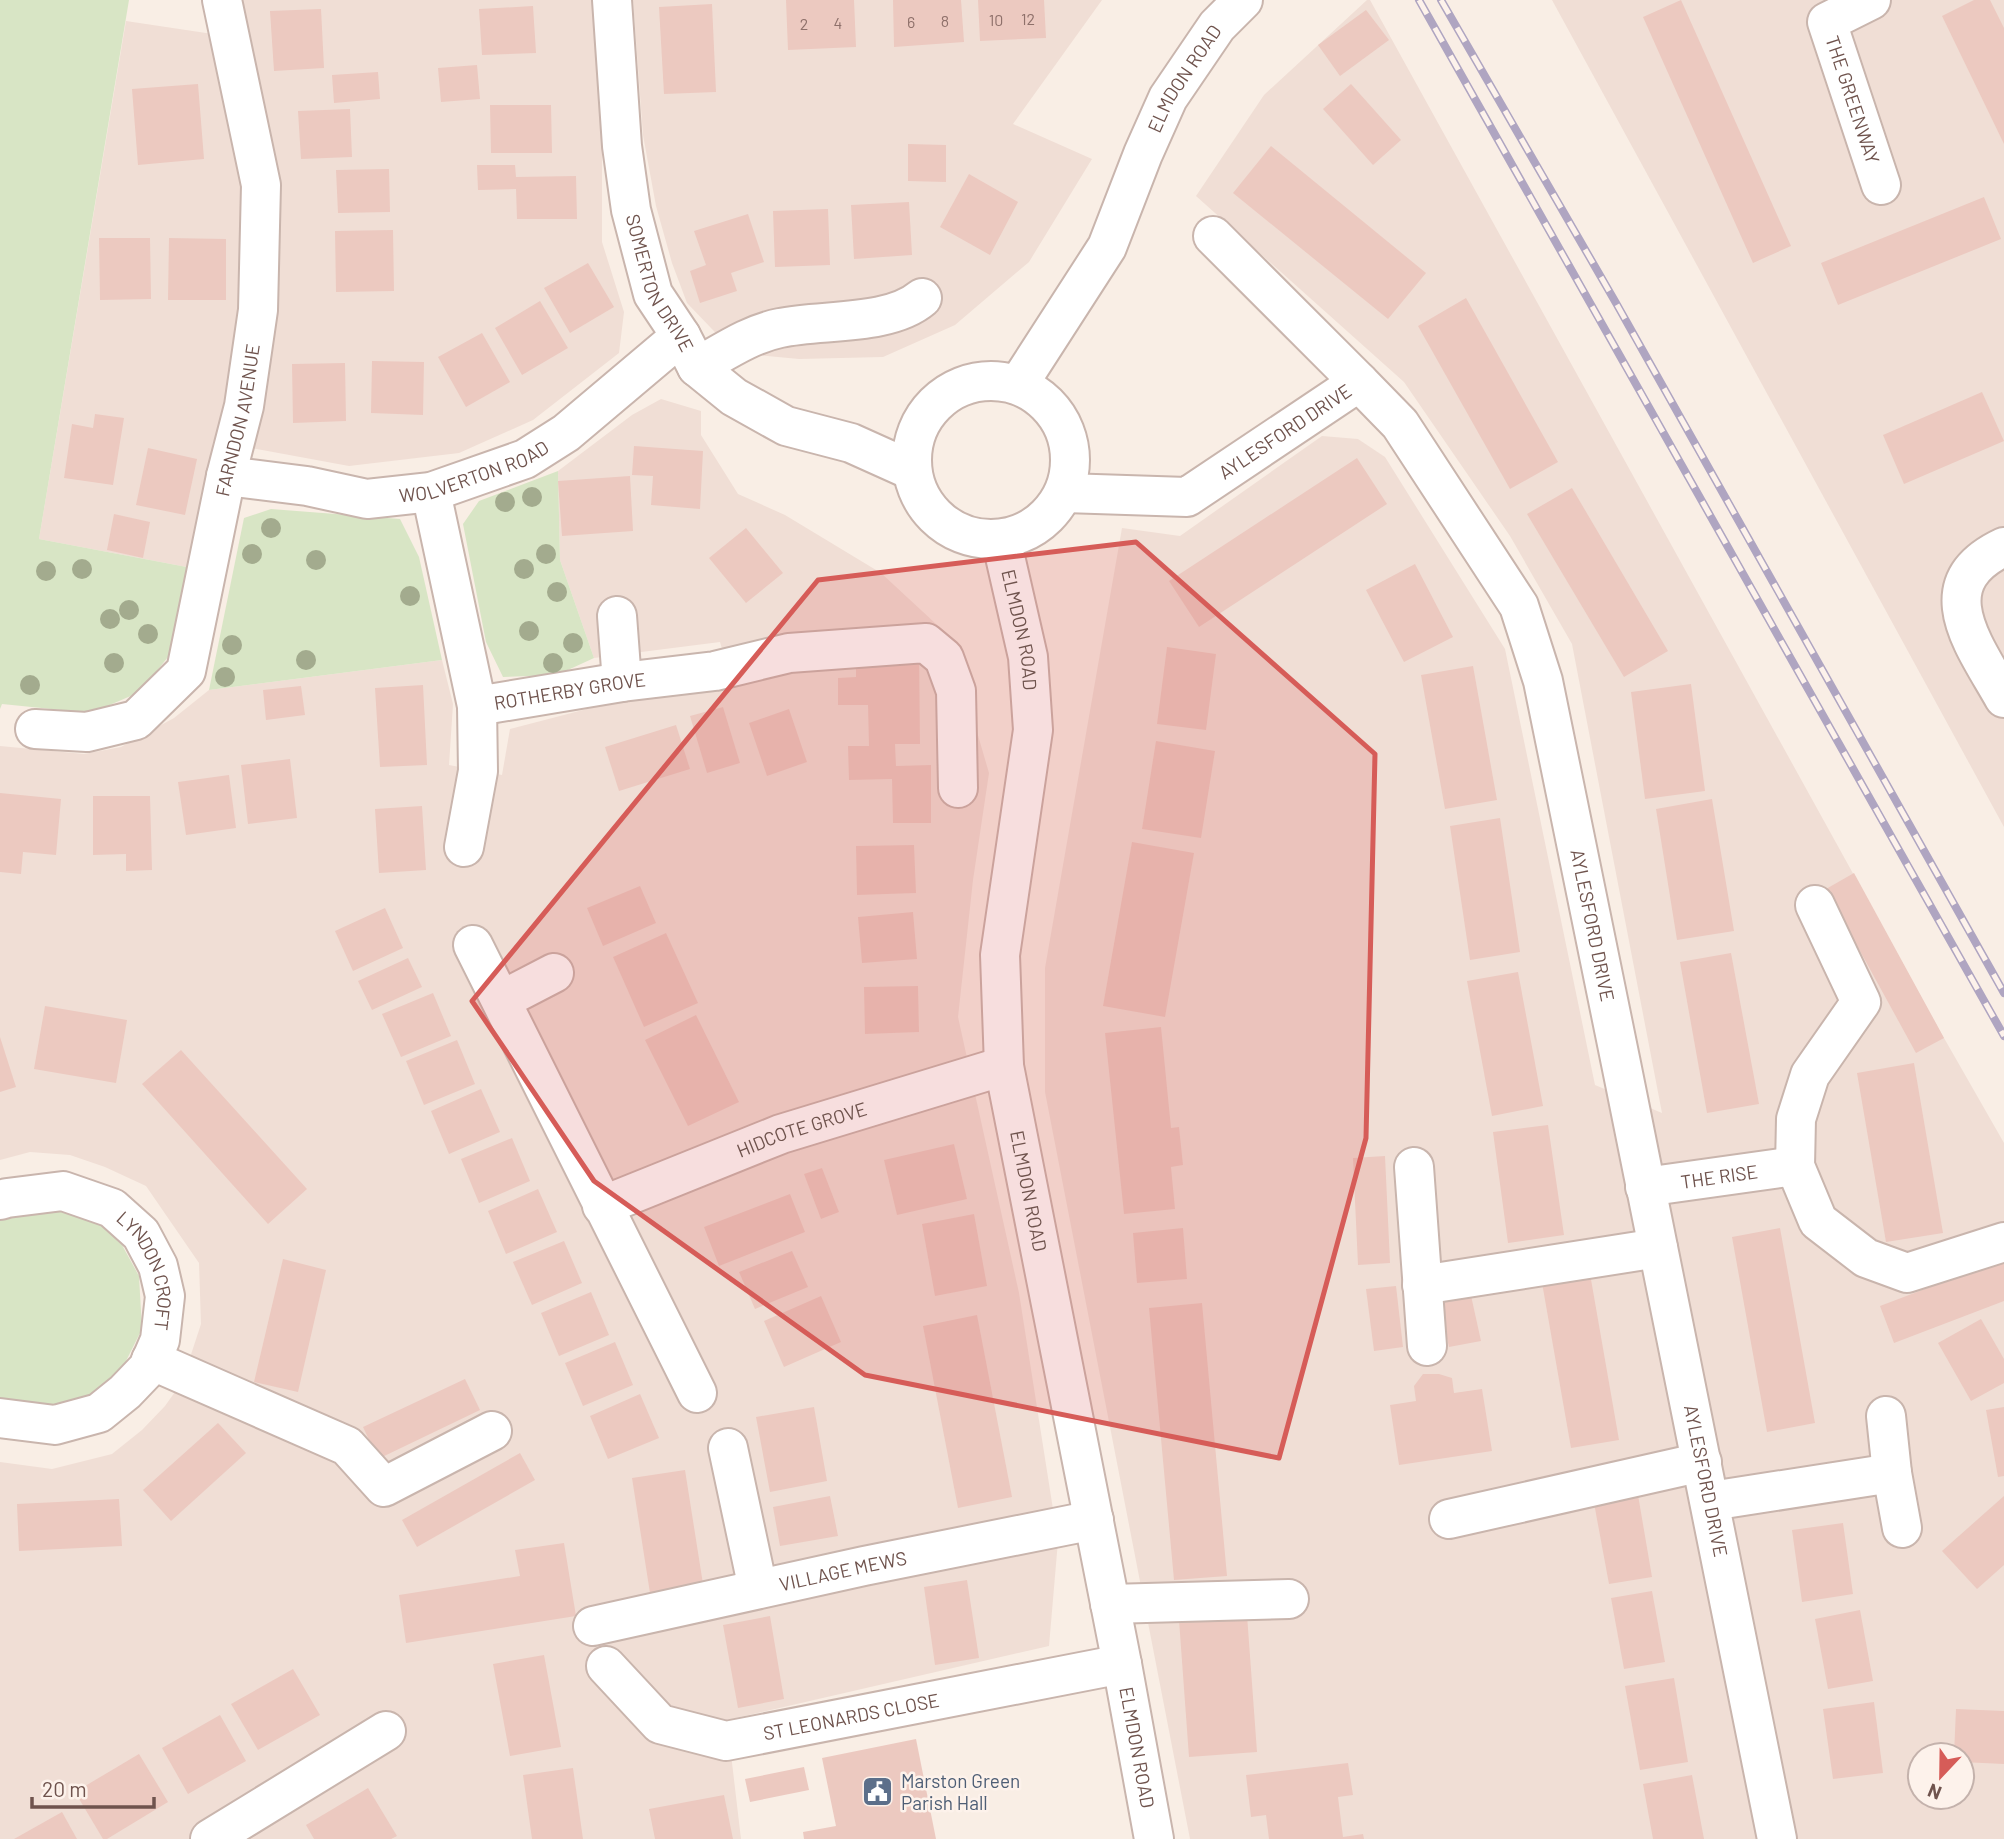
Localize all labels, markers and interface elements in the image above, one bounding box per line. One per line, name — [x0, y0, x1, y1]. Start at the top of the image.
house number: 12 — [1021, 9, 1035, 28]
house number: 10 — [989, 10, 1003, 29]
house number: 8 — [941, 11, 949, 30]
house number: 6 — [907, 12, 915, 31]
house number: 4 — [834, 13, 842, 32]
house number: 2 — [800, 14, 808, 33]
street label: ELMDON ROAD — [1142, 20, 1226, 136]
street label: THE GREENWAY — [1821, 32, 1885, 167]
street label: SOMERTON DRIVE — [622, 211, 699, 355]
street label: FARNDON AVENUE — [210, 342, 264, 498]
street label: AYLESFORD DRIVE — [1214, 378, 1356, 484]
street label: WOLVERTON ROAD — [398, 435, 553, 506]
street label: ELMDON ROAD — [997, 567, 1042, 691]
street label: ROTHERBY GROVE — [492, 667, 647, 714]
street label: AYLESFORD DRIVE — [1566, 847, 1620, 1003]
street label: HIDCOTE GROVE — [733, 1097, 869, 1162]
street label: ELMDON ROAD — [1006, 1128, 1052, 1253]
street label: THE RISE — [1679, 1159, 1759, 1193]
street label: LYNDON CROFT — [112, 1206, 177, 1332]
street label: AYLESFORD DRIVE — [1680, 1402, 1733, 1559]
street label: VILLAGE MEWS — [777, 1546, 909, 1595]
street label: ELMDON ROAD — [1115, 1685, 1160, 1810]
street label: ST LEONARDS CLOSE — [761, 1688, 941, 1745]
north arrow — [1906, 1741, 1976, 1811]
scale bar — [32, 1766, 154, 1810]
place label: Marston Green Parish Hall — [901, 1769, 1020, 1814]
public building icon: Marston Green Parish Hall — [861, 1775, 895, 1809]
text: 20 m — [42, 1776, 87, 1801]
text: N — [1924, 1779, 1945, 1805]

